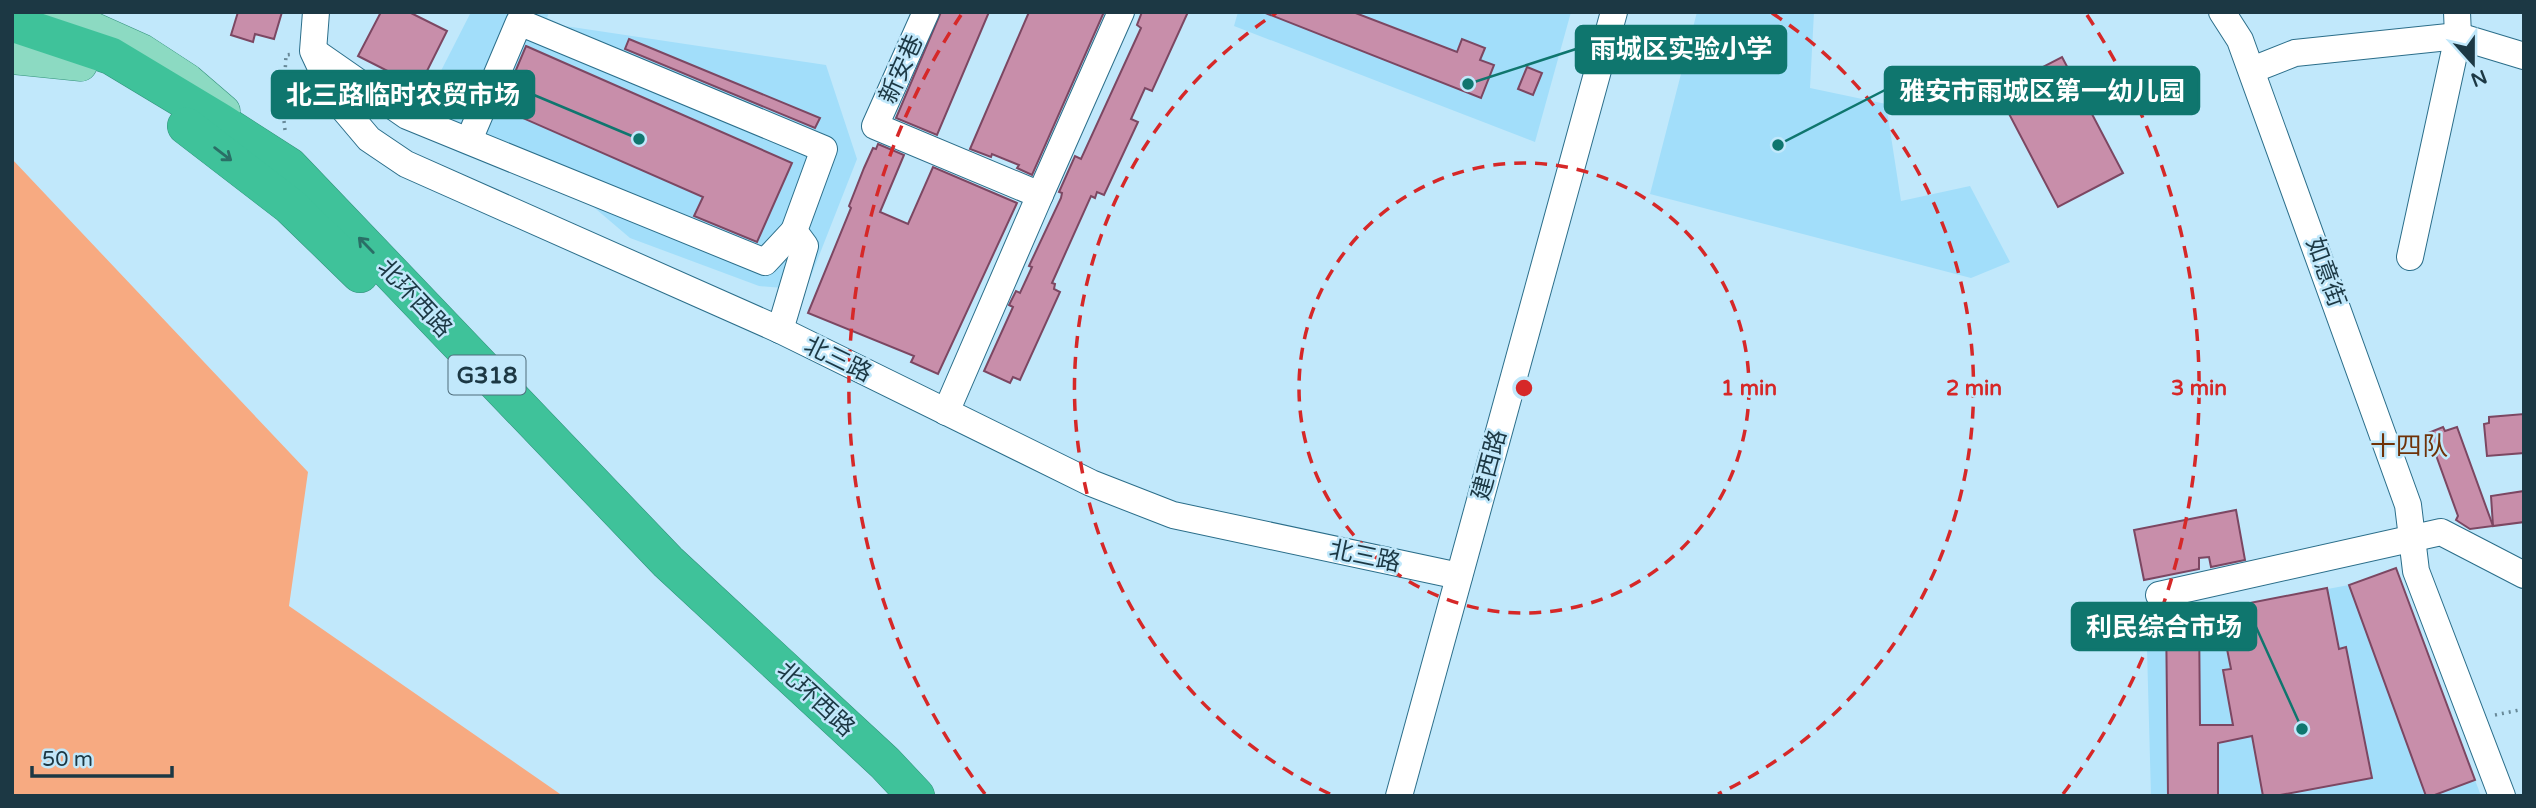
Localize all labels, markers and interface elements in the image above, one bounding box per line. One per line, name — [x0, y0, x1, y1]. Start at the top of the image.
callout: 雨城区实验小学 — [1576, 26, 1786, 73]
north arrow — [2438, 28, 2508, 98]
street label: 新安巷 — [874, 30, 929, 108]
text: 雨城区实验小学 — [1590, 34, 1772, 65]
text: N — [2468, 65, 2490, 91]
callout: 雅安市雨城区第一幼儿园 — [1885, 67, 2199, 114]
callout: 北三路临时农贸市场 — [272, 71, 534, 118]
text: 雅安市雨城区第一幼儿园 — [1899, 76, 2185, 107]
text: 北三路临时农贸市场 — [286, 80, 520, 111]
one-way arrow — [213, 146, 232, 161]
street label: 如意街 — [2300, 233, 2351, 311]
one-way arrow — [358, 237, 375, 254]
street label: 北环西路 — [371, 253, 458, 343]
street label: 北三路 — [799, 331, 876, 388]
road number: G318 — [448, 356, 526, 394]
centre of rings — [1512, 376, 1536, 400]
text: 1 min — [1721, 376, 1777, 401]
text: 2 min — [1946, 376, 2002, 401]
text: 3 min — [2171, 376, 2227, 401]
street label: 建西路 — [1466, 427, 1513, 504]
district label: 十四队 — [2370, 431, 2448, 462]
street label: 北三路 — [1327, 535, 1403, 578]
callout: 利民综合市场 — [2072, 603, 2256, 650]
text: 利民综合市场 — [2086, 612, 2242, 643]
street label: 北环西路 — [771, 656, 861, 743]
scale bar — [32, 734, 172, 778]
text: 50 m — [42, 747, 93, 772]

